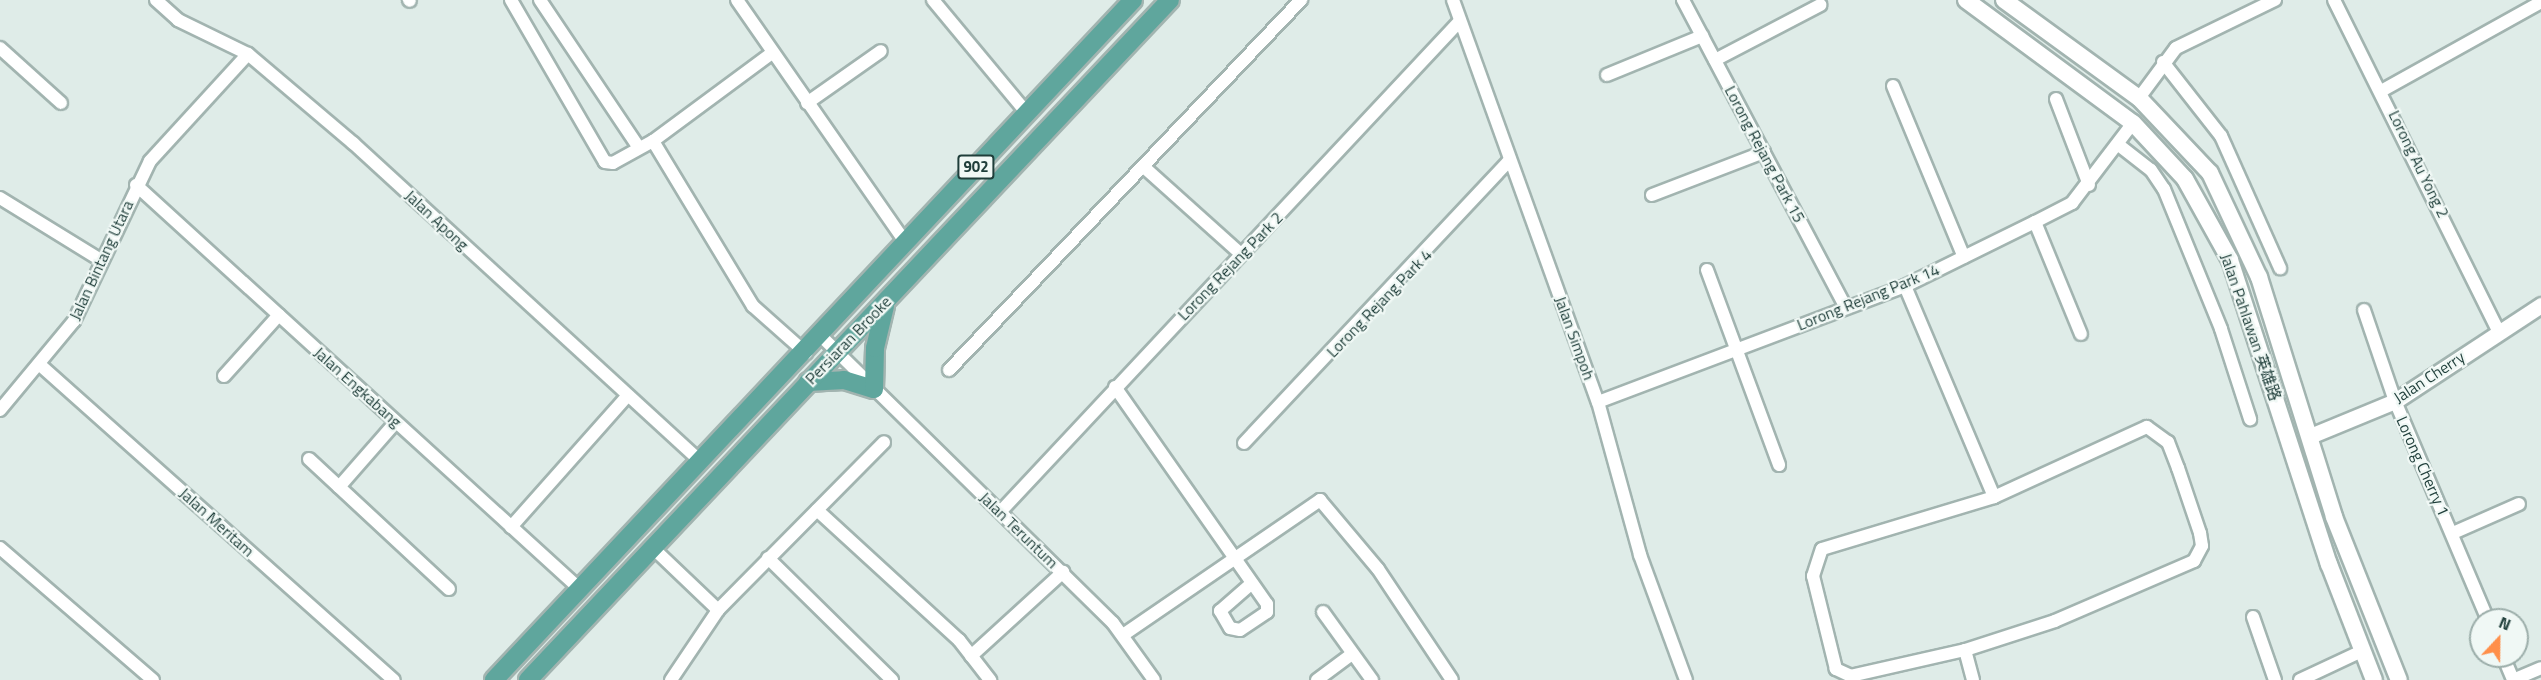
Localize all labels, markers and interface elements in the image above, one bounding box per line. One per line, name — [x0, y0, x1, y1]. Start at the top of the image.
street label: Lorong Rejang Park 15 — [1721, 82, 1809, 226]
street label: Lorong Au Yong 2 — [2385, 107, 2453, 221]
road number: 902 — [956, 155, 996, 179]
street label: Jalan Apong — [401, 186, 473, 254]
street label: Jalan Bintang Utara — [65, 197, 137, 323]
street label: Lorong Rejang Park 2 — [1173, 208, 1287, 324]
street label: Lorong Rejang Park 4 — [1322, 245, 1436, 361]
street label: Jalan Pahlawan 英雄路 — [2217, 251, 2285, 403]
street label: Lorong Rejang Park 14 — [1794, 260, 1942, 334]
street label: Persiaran Brooke — [801, 292, 895, 388]
street label: Jalan Simpoh — [1551, 294, 1599, 382]
street label: Jalan Engkabang — [310, 343, 406, 431]
street label: Jalan Cherry — [2390, 347, 2468, 407]
street label: Lorong Cherry 1 — [2393, 413, 2453, 519]
street label: Jalan Meritam — [176, 483, 258, 561]
street label: Jalan Teruntum — [976, 488, 1062, 572]
north arrow — [2469, 608, 2529, 668]
text: N — [2495, 610, 2515, 636]

